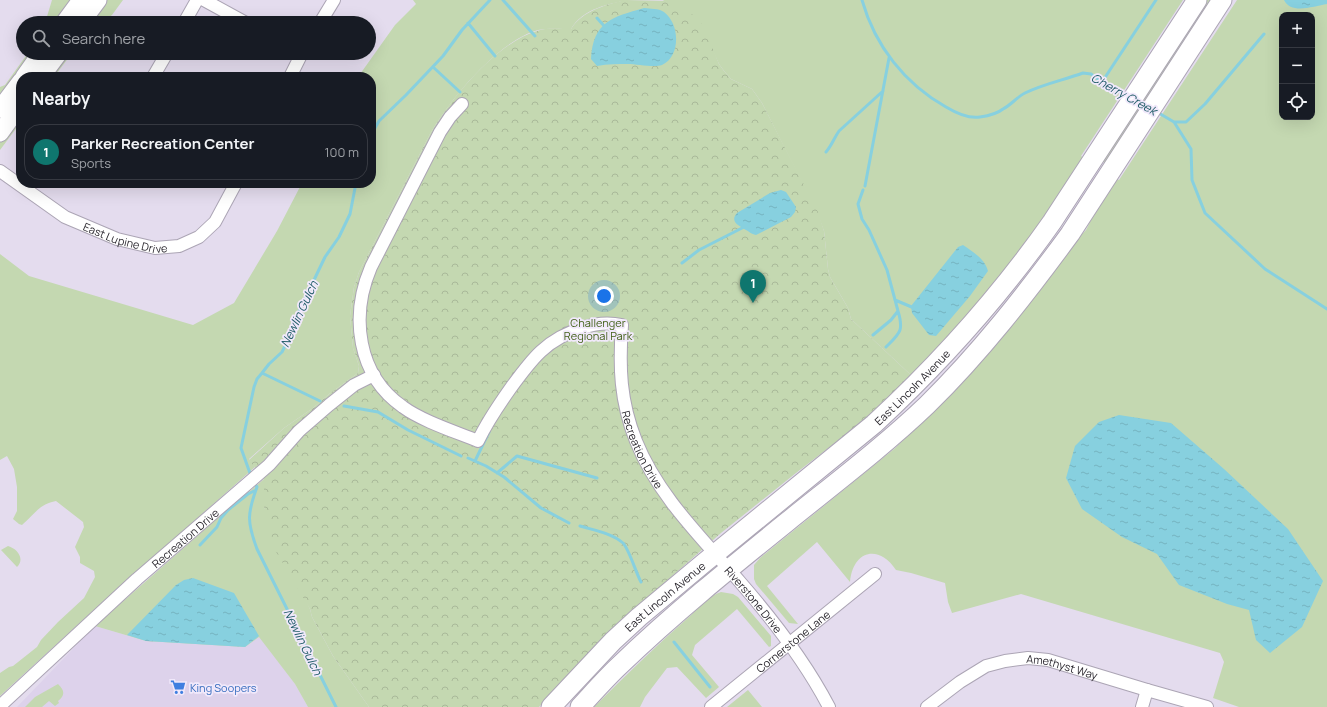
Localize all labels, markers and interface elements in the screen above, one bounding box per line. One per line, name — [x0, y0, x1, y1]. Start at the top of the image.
map controls — [1279, 12, 1315, 120]
button: + — [1279, 12, 1315, 48]
search box — [16, 16, 376, 60]
icon: search — [30, 27, 52, 49]
text: Search here — [62, 28, 145, 49]
button: − — [1279, 48, 1315, 84]
water label: Cherry Creek — [1088, 69, 1162, 120]
button: locate — [1279, 84, 1315, 120]
text: Nearby — [32, 87, 90, 110]
text: Parker Recreation Center — [71, 133, 255, 154]
text: 1 — [43, 143, 49, 161]
text: 100 m — [324, 143, 359, 161]
text: Sports — [71, 154, 111, 172]
street label: East Lupine Drive — [81, 218, 168, 255]
pin: 1 — [740, 270, 766, 303]
water label: Newlin Gulch — [276, 277, 322, 350]
your location — [594, 286, 614, 306]
park label: Challenger Regional Park — [564, 315, 633, 343]
street label: East Lincoln Avenue — [871, 345, 953, 428]
street label: Recreation Drive — [619, 409, 667, 491]
street label: Recreation Drive — [148, 504, 222, 571]
street label: East Lincoln Avenue — [621, 557, 708, 634]
street label: Riverstone Drive — [722, 563, 786, 636]
water label: Newlin Gulch — [280, 606, 327, 679]
street label: Cornerstone Lane — [752, 606, 833, 675]
street label: Amethyst Way — [1026, 650, 1100, 682]
supermarket icon: King Soopers — [169, 678, 187, 696]
place label: King Soopers — [190, 680, 257, 695]

